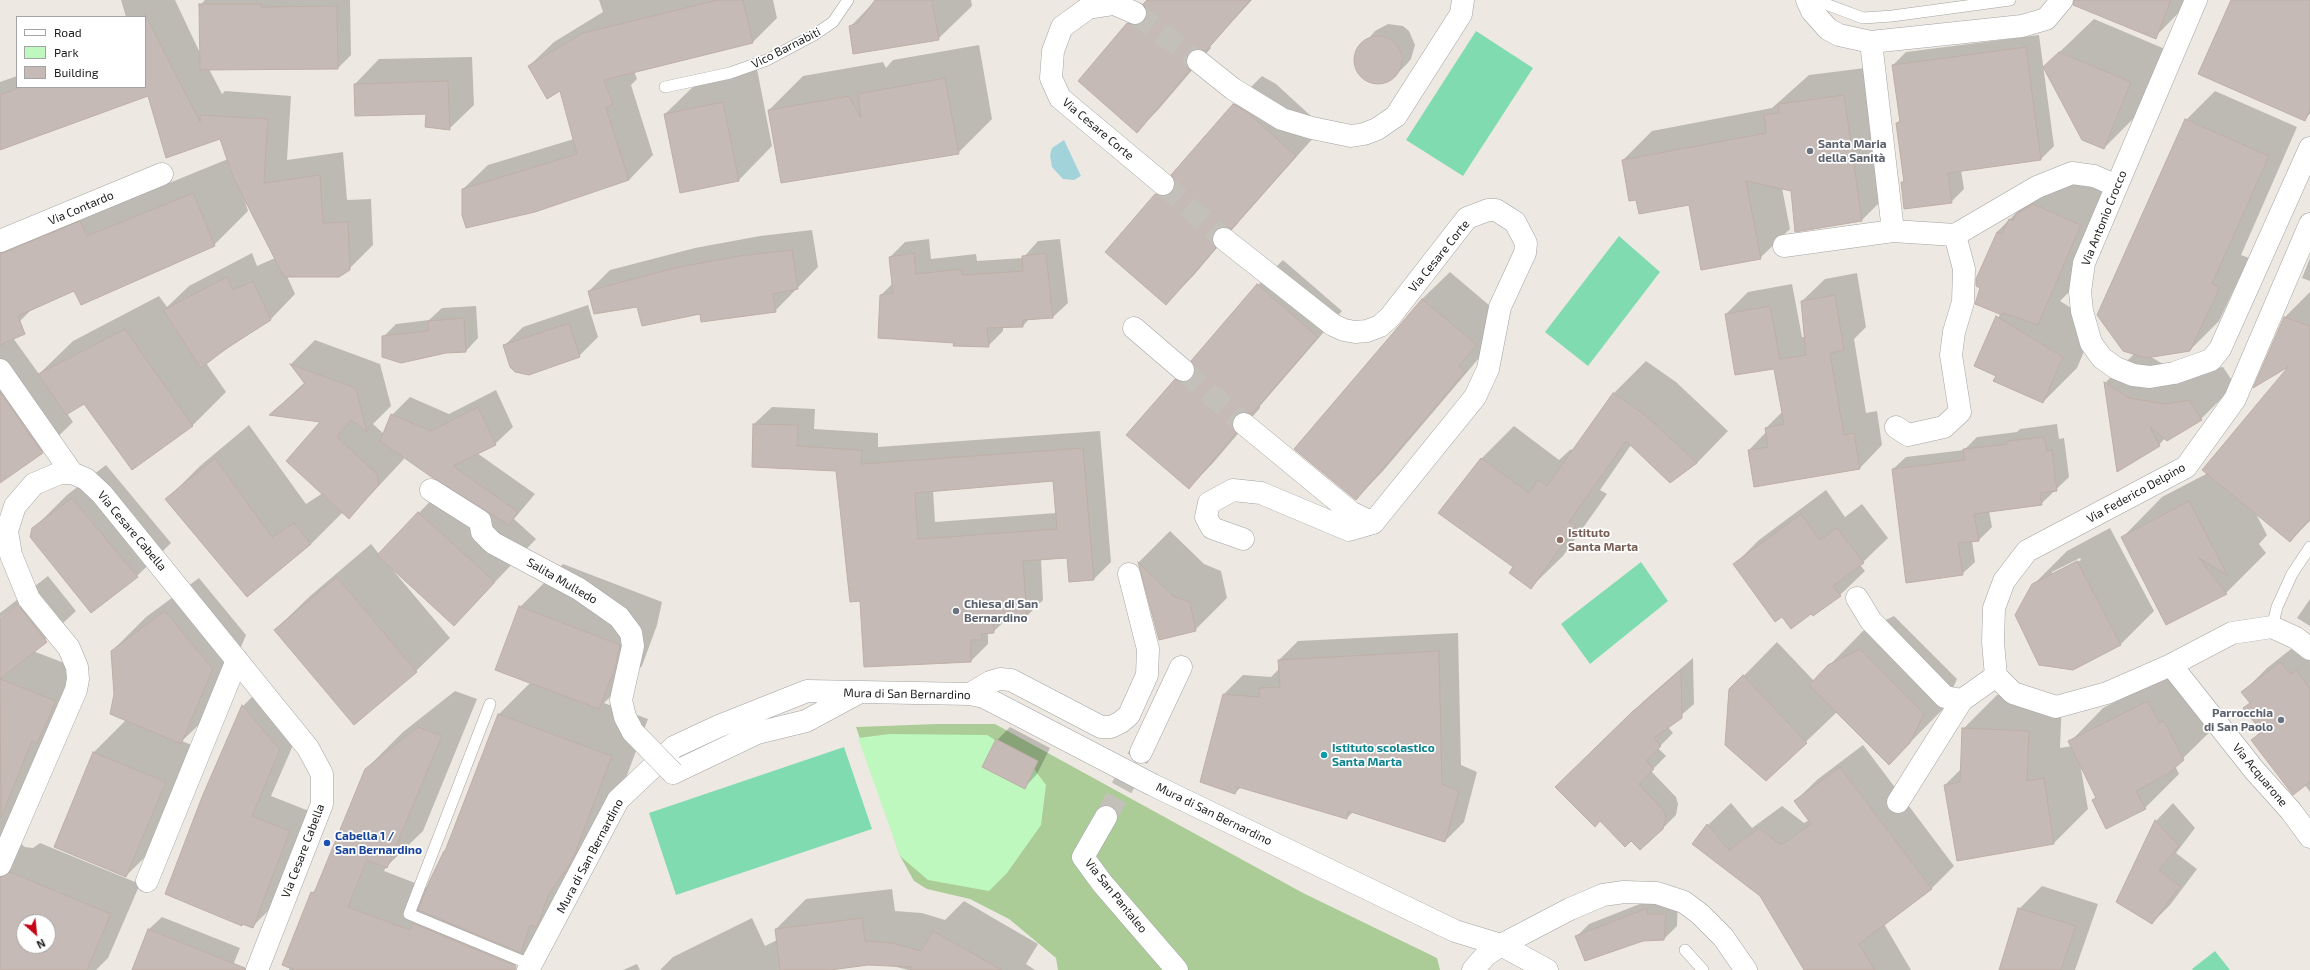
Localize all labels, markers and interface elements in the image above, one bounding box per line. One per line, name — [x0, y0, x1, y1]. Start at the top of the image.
legend — [16, 16, 146, 88]
street label: Vico Barnabiti — [749, 24, 823, 72]
text: Road — [54, 25, 82, 39]
text: Park — [54, 45, 79, 59]
text: Building — [54, 65, 98, 79]
street label: Via Cesare Corte — [1059, 95, 1137, 163]
place label: Santa Maria della Sanità — [1818, 137, 1887, 165]
marker: Santa Maria della Sanità — [1805, 146, 1815, 156]
street label: Via Antonio Crocco — [2078, 168, 2130, 268]
street label: Via Contardo — [46, 188, 116, 228]
street label: Via Cesare Corte — [1405, 217, 1473, 295]
street label: Via Federico Delpino — [2084, 460, 2188, 526]
street label: Via Cesare Cabella — [94, 488, 170, 574]
place label: Istituto Santa Marta — [1568, 526, 1638, 554]
marker: Istituto Santa Marta — [1555, 535, 1565, 545]
street label: Salita Multedo — [524, 555, 600, 607]
place label: Chiesa di San Bernardino — [964, 597, 1038, 625]
marker: Chiesa di San Bernardino — [951, 606, 961, 616]
street label: Mura di San Bernardino — [843, 686, 971, 702]
place label: Parrocchia di San Paolo — [2204, 706, 2273, 734]
marker: Parrocchia di San Paolo — [2276, 715, 2286, 725]
place label: Istituto scolastico Santa Marta — [1332, 741, 1435, 769]
street label: Via Acquarone — [2229, 741, 2291, 809]
marker: Istituto scolastico Santa Marta — [1319, 750, 1329, 760]
street label: Mura di San Bernardino — [1154, 780, 1274, 848]
street label: Mura di San Bernardino — [554, 796, 626, 916]
street label: Via Cesare Cabella — [278, 802, 328, 900]
place label: Cabella 1 / San Bernardino — [335, 829, 422, 857]
marker: Cabella 1 / San Bernardino — [322, 838, 332, 848]
street label: Via San Pantaleo — [1082, 856, 1150, 936]
north arrow — [16, 914, 56, 954]
text: N — [35, 937, 48, 952]

